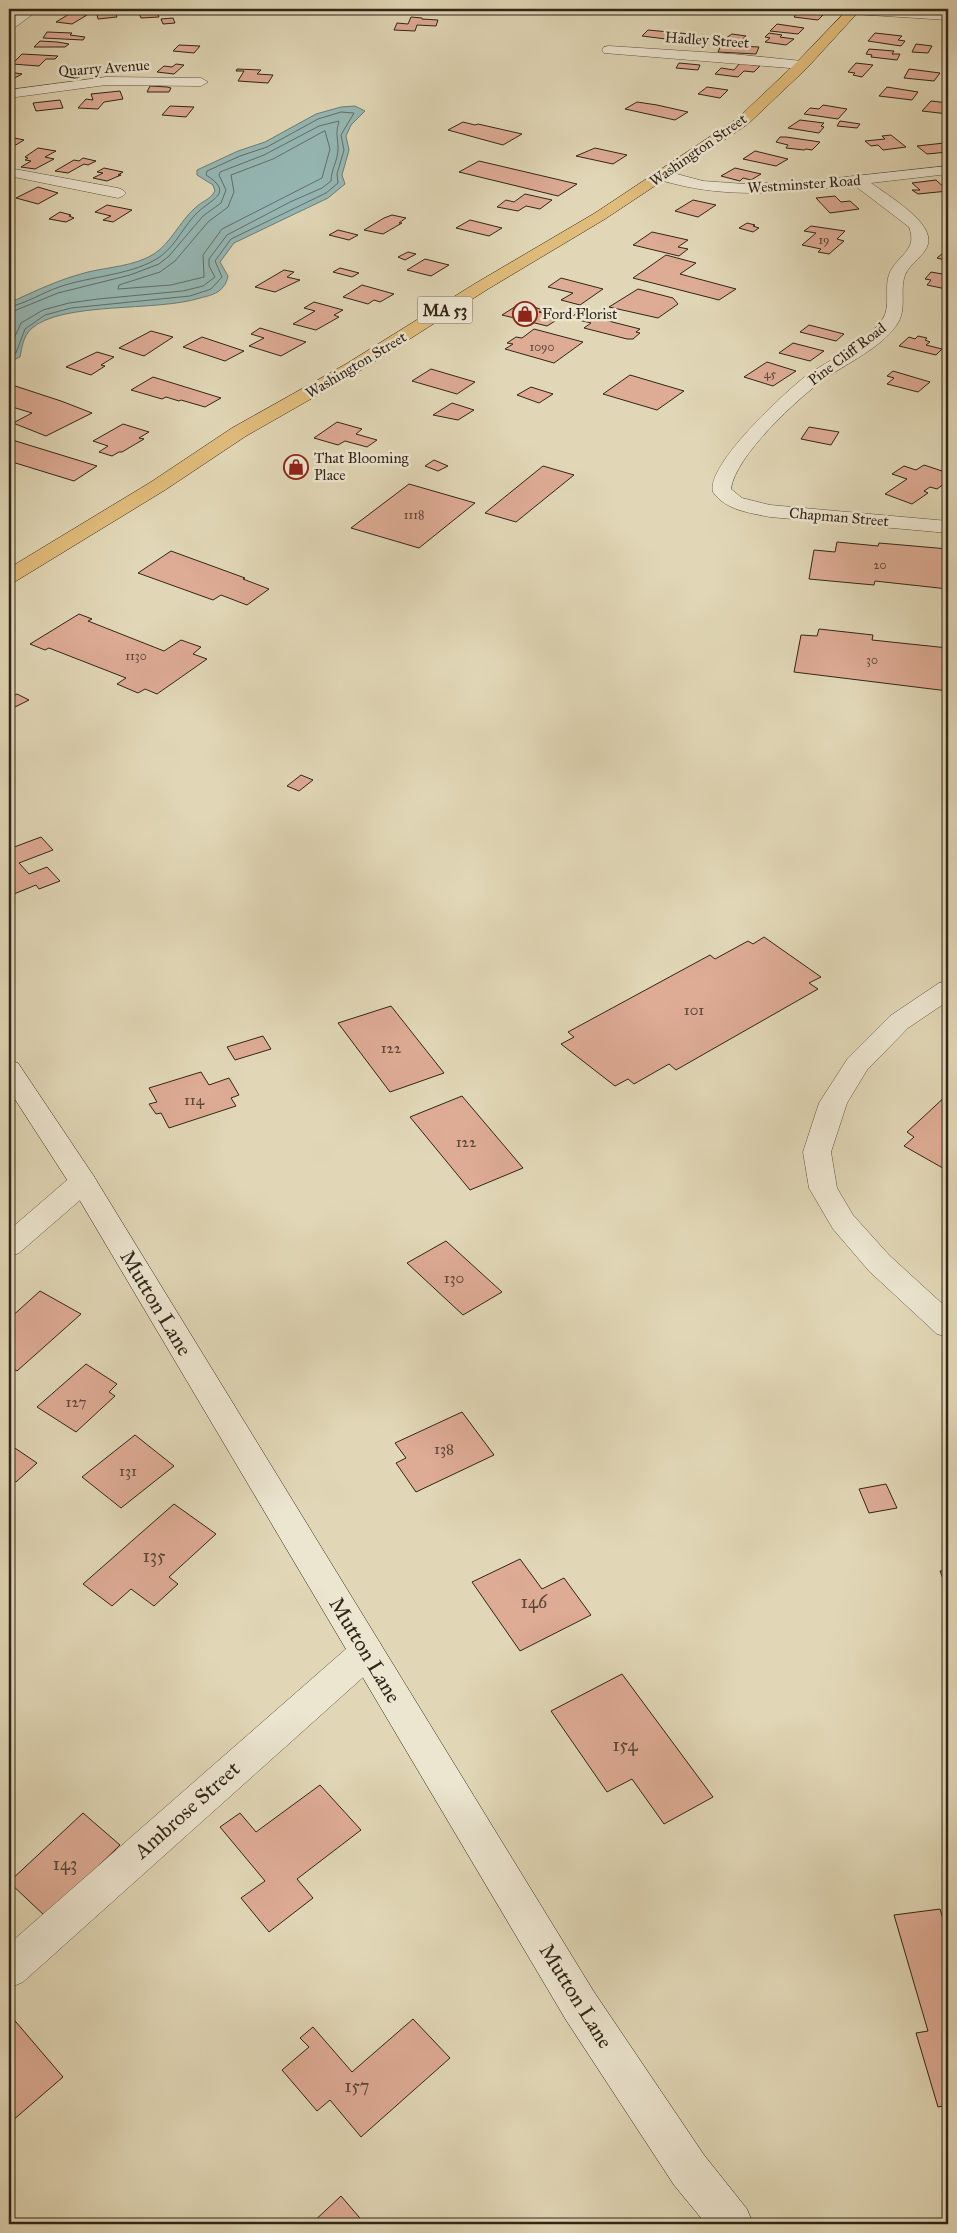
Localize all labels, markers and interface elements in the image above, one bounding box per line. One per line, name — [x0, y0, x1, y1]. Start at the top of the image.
street label: Hadley Street — [664, 28, 750, 52]
street label: Quarry Avenue — [58, 56, 150, 80]
street label: Washington Street — [646, 109, 751, 190]
street label: Westminster Road — [747, 171, 862, 197]
house number: 19 — [818, 233, 830, 247]
road number: MA 53 — [418, 296, 472, 324]
shop icon: Ford Florist — [512, 301, 538, 327]
place label: Ford Florist — [542, 305, 618, 323]
street label: Pine Cliff Road — [804, 319, 890, 389]
street label: Washington Street — [302, 327, 410, 402]
house number: 1090 — [529, 340, 555, 354]
house number: 45 — [764, 367, 777, 381]
place label: That Blooming Place — [314, 449, 410, 484]
shop icon: That Blooming Place — [283, 454, 309, 480]
street label: Chapman Street — [788, 504, 890, 530]
house number: 1118 — [404, 508, 424, 522]
house number: 20 — [874, 558, 886, 572]
house number: 1130 — [125, 649, 147, 663]
house number: 30 — [866, 653, 878, 667]
house number: 101 — [684, 1001, 704, 1019]
house number: 122 — [381, 1039, 402, 1057]
house number: 114 — [184, 1091, 205, 1109]
house number: 122 — [456, 1133, 477, 1151]
street label: Mutton Lane — [114, 1245, 198, 1361]
house number: 130 — [444, 1269, 464, 1287]
house number: 127 — [66, 1393, 86, 1411]
house number: 138 — [434, 1440, 454, 1458]
house number: 131 — [119, 1462, 137, 1480]
house number: 135 — [143, 1545, 166, 1567]
house number: 146 — [521, 1591, 548, 1613]
street label: Mutton Lane — [323, 1592, 407, 1708]
house number: 154 — [613, 1734, 638, 1756]
street label: Ambrose Street — [128, 1755, 246, 1865]
house number: 143 — [53, 1853, 77, 1875]
street label: Mutton Lane — [534, 1939, 619, 2053]
house number: 157 — [345, 2075, 369, 2097]

